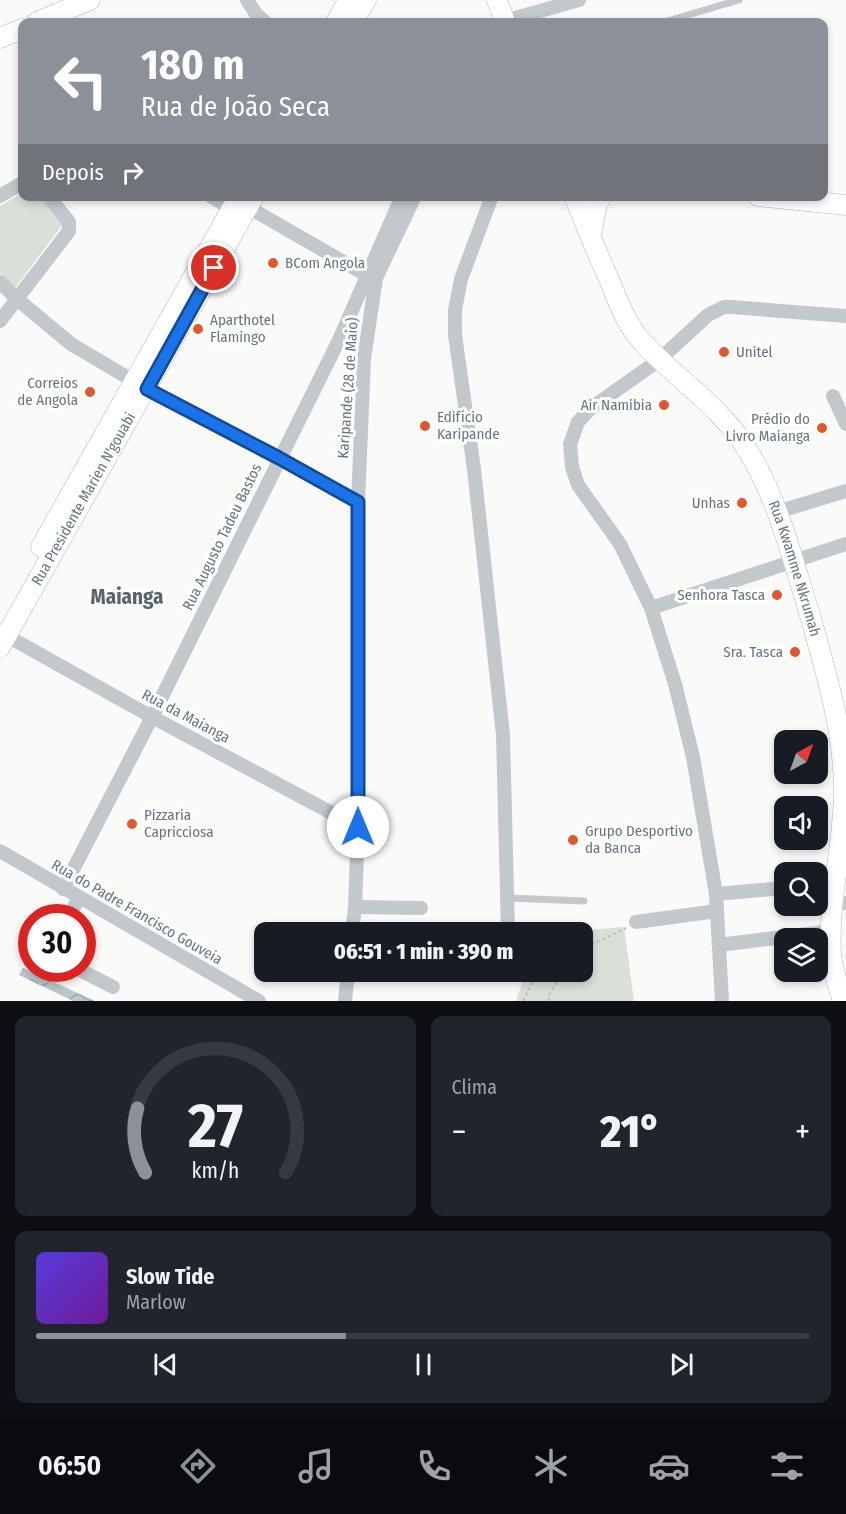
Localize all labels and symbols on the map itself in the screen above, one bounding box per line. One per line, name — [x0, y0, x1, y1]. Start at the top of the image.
pin — [188, 242, 239, 293]
place label: BCom Angola — [285, 254, 365, 272]
marker: BCom Angola — [266, 256, 280, 270]
place label: Aparthotel Flamingo — [210, 311, 275, 346]
street label: Karipande (28 de Maio) — [334, 317, 362, 459]
marker: Aparthotel Flamingo — [191, 322, 205, 336]
place label: Unitel — [736, 343, 773, 361]
marker: Unitel — [717, 345, 731, 359]
place label: Correios de Angola — [17, 374, 78, 409]
marker: Correios de Angola — [83, 385, 97, 399]
place label: Air Namibia — [581, 396, 652, 414]
marker: Air Namibia — [657, 398, 671, 412]
place label: Edifício Karipande — [437, 408, 500, 443]
street label: Rua Presidente Marien N'gouabi — [28, 409, 139, 589]
place label: Prédio do Livro Maianga — [726, 410, 810, 445]
marker: Edifício Karipande — [418, 419, 432, 433]
marker: Prédio do Livro Maianga — [815, 421, 829, 435]
street label: Rua Augusto Tadeu Bastos — [179, 461, 265, 613]
place label: Unhas — [692, 494, 730, 512]
marker: Unhas — [735, 496, 749, 510]
street label: Rua Kwamme Nkrumah — [765, 498, 824, 639]
district label: Maianga — [91, 584, 163, 610]
place label: Senhora Tasca — [677, 586, 765, 604]
marker: Senhora Tasca — [770, 588, 784, 602]
place label: Sra. Tasca — [723, 643, 783, 661]
marker: Sra. Tasca — [788, 645, 802, 659]
street label: Rua da Maianga — [139, 685, 233, 747]
north arrow — [774, 730, 828, 784]
position arrow — [326, 795, 390, 859]
place label: Pizzaria Capricciosa — [144, 806, 214, 841]
marker: Pizzaria Capricciosa — [125, 817, 139, 831]
place label: Grupo Desportivo da Banca — [585, 822, 693, 857]
marker: Grupo Desportivo da Banca — [566, 833, 580, 847]
street label: Rua do Padre Francisco Gouveia — [48, 856, 226, 968]
speed limit sign: 30 — [18, 904, 96, 982]

